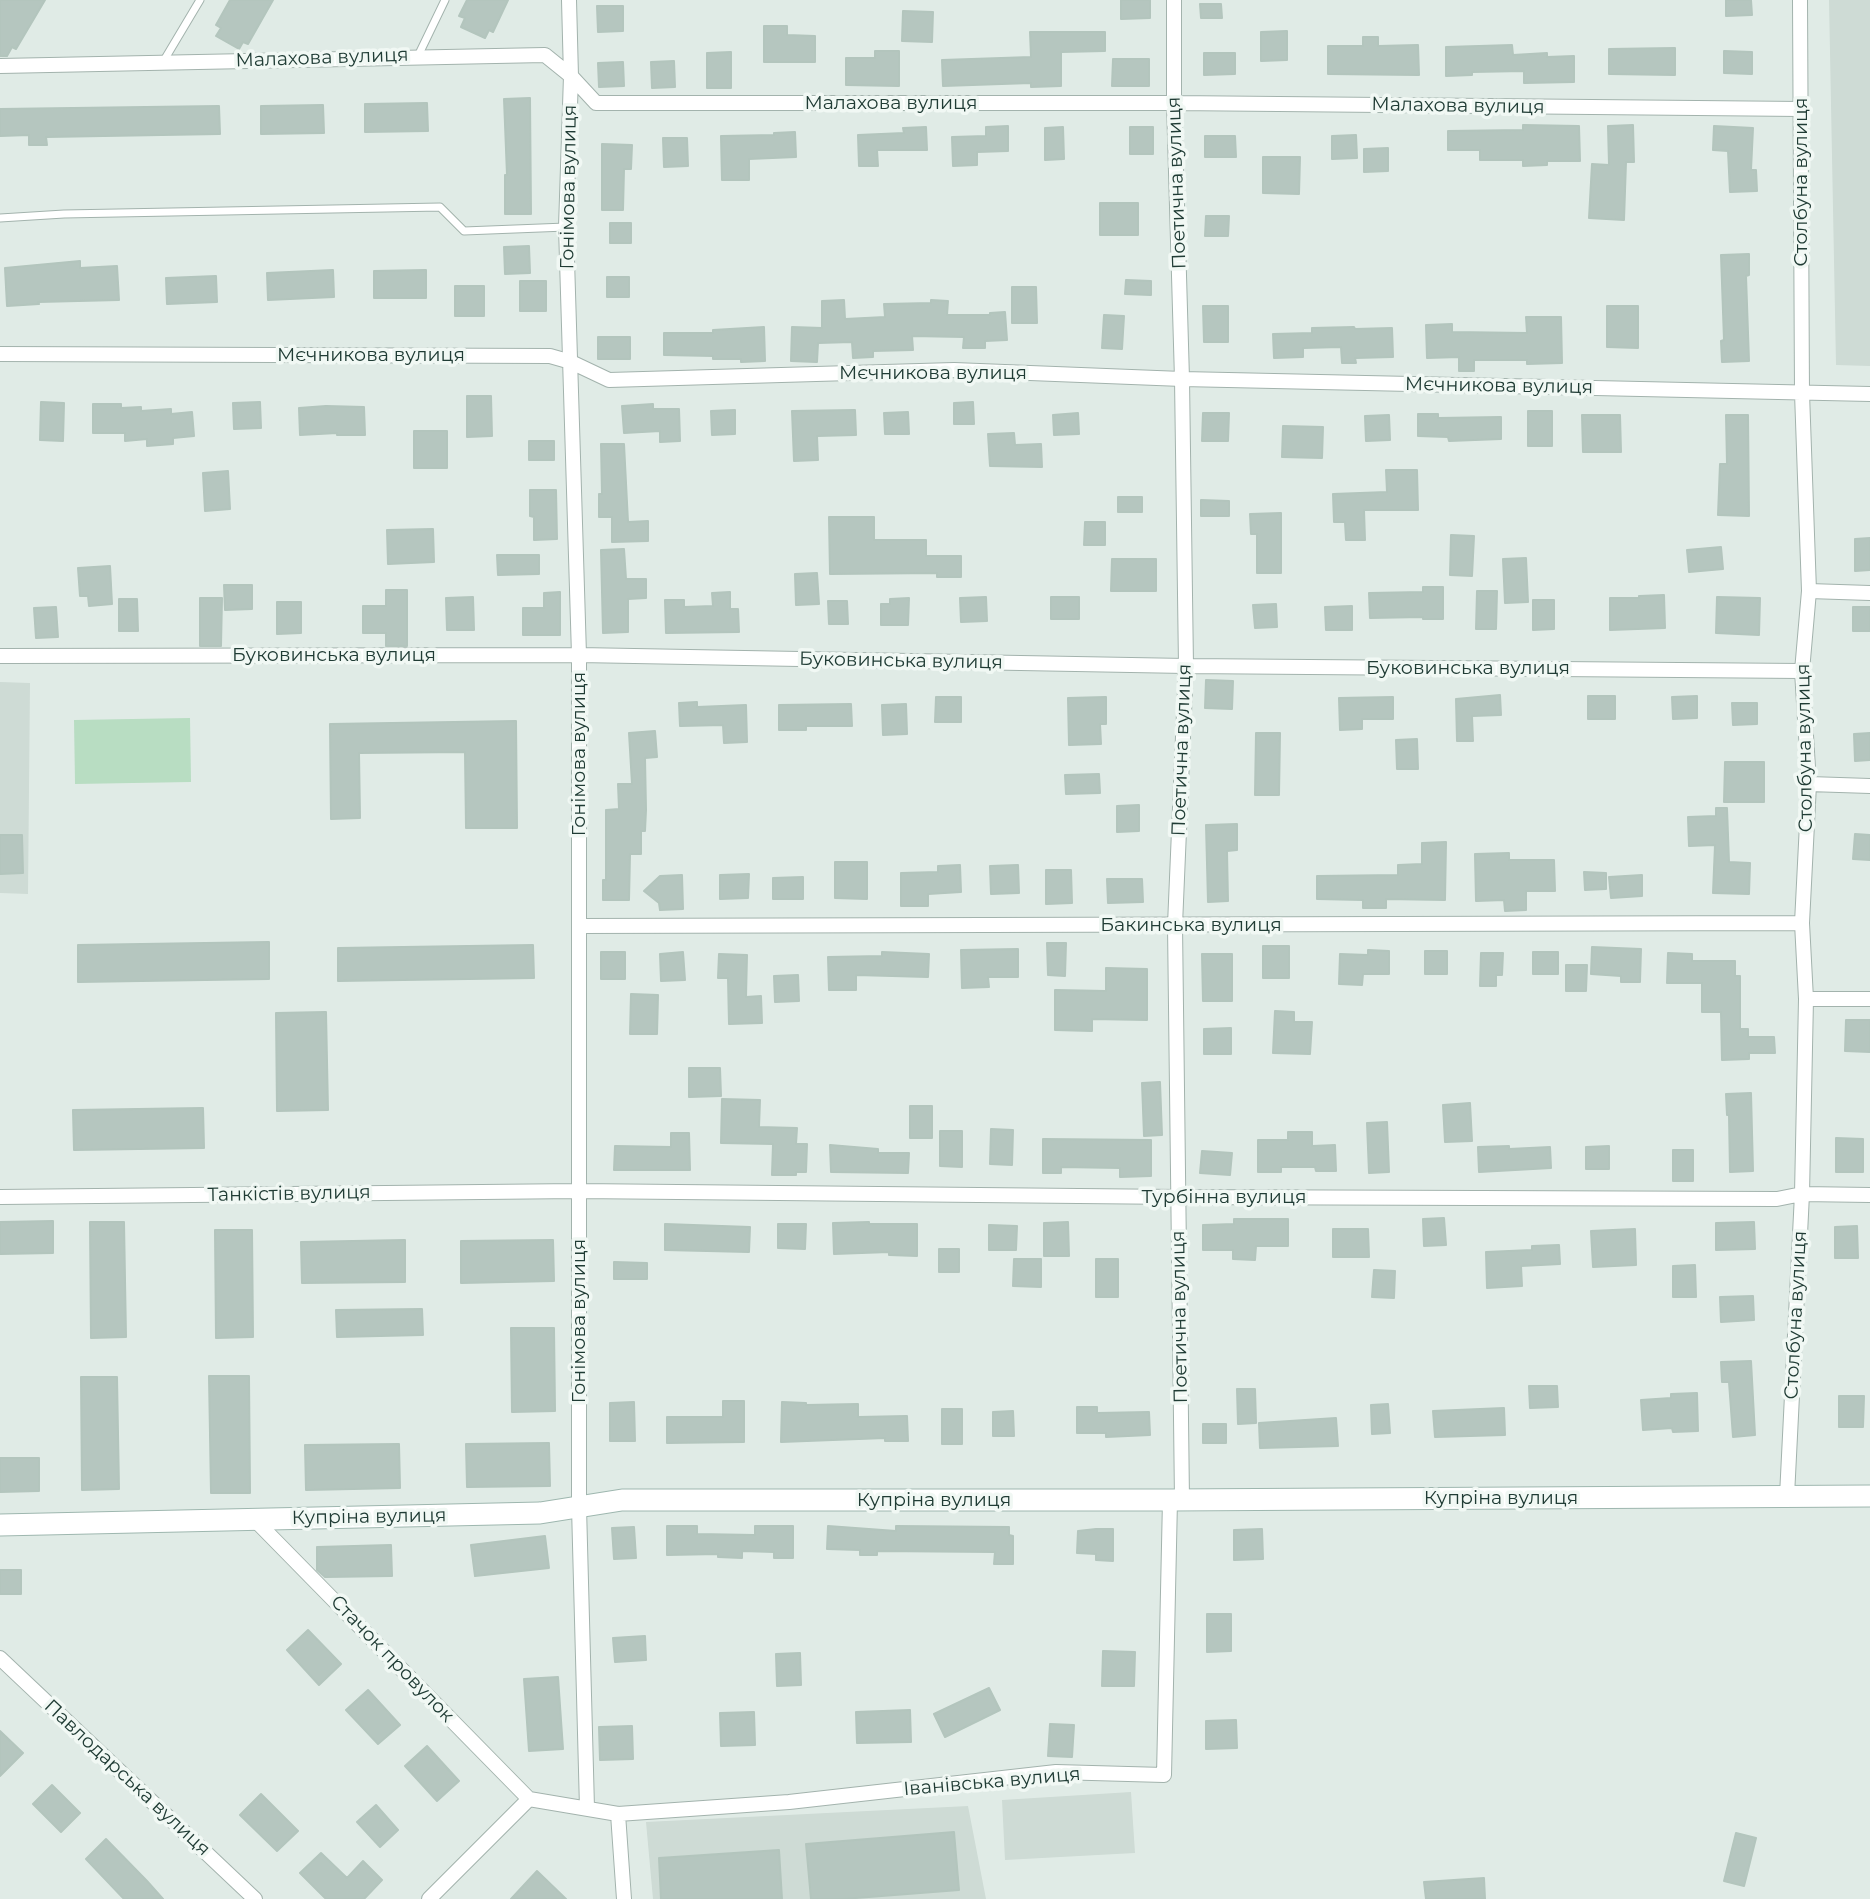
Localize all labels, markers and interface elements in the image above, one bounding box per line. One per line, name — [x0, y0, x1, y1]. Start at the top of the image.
street label: Малахова вулиця — [235, 44, 409, 72]
street label: Малахова вулиця — [804, 92, 978, 114]
street label: Малахова вулиця — [1371, 93, 1545, 119]
street label: Поетична вулиця — [1163, 96, 1191, 270]
street label: Столбуна вулиця — [1790, 98, 1812, 266]
street label: Гонімова вулиця — [556, 104, 582, 270]
street label: Мєчникова вулиця — [277, 344, 465, 366]
street label: Мєчникова вулиця — [839, 362, 1027, 384]
street label: Мєчникова вулиця — [1405, 373, 1593, 399]
street label: Буковинська вулиця — [232, 644, 436, 666]
street label: Буковинська вулиця — [799, 648, 1003, 674]
street label: Буковинська вулиця — [1366, 657, 1570, 679]
street label: Поетична вулиця — [1168, 663, 1196, 837]
street label: Столбуна вулиця — [1792, 663, 1818, 833]
street label: Гонімова вулиця — [568, 672, 590, 836]
street label: Бакинська вулиця — [1100, 914, 1282, 936]
street label: Танкістів вулиця — [207, 1181, 371, 1207]
street label: Турбінна вулиця — [1142, 1186, 1306, 1208]
street label: Поетична вулиця — [1167, 1230, 1193, 1404]
street label: Столбуна вулиця — [1780, 1230, 1812, 1400]
street label: Гонімова вулиця — [568, 1239, 590, 1403]
street label: Купріна вулиця — [1424, 1487, 1578, 1509]
street label: Купріна вулиця — [857, 1489, 1011, 1511]
street label: Купріна вулиця — [291, 1504, 447, 1530]
street label: Стачок провулок — [326, 1591, 458, 1727]
street label: Павлодарська вулиця — [39, 1695, 215, 1861]
street label: Іванівська вулиця — [903, 1763, 1081, 1801]

